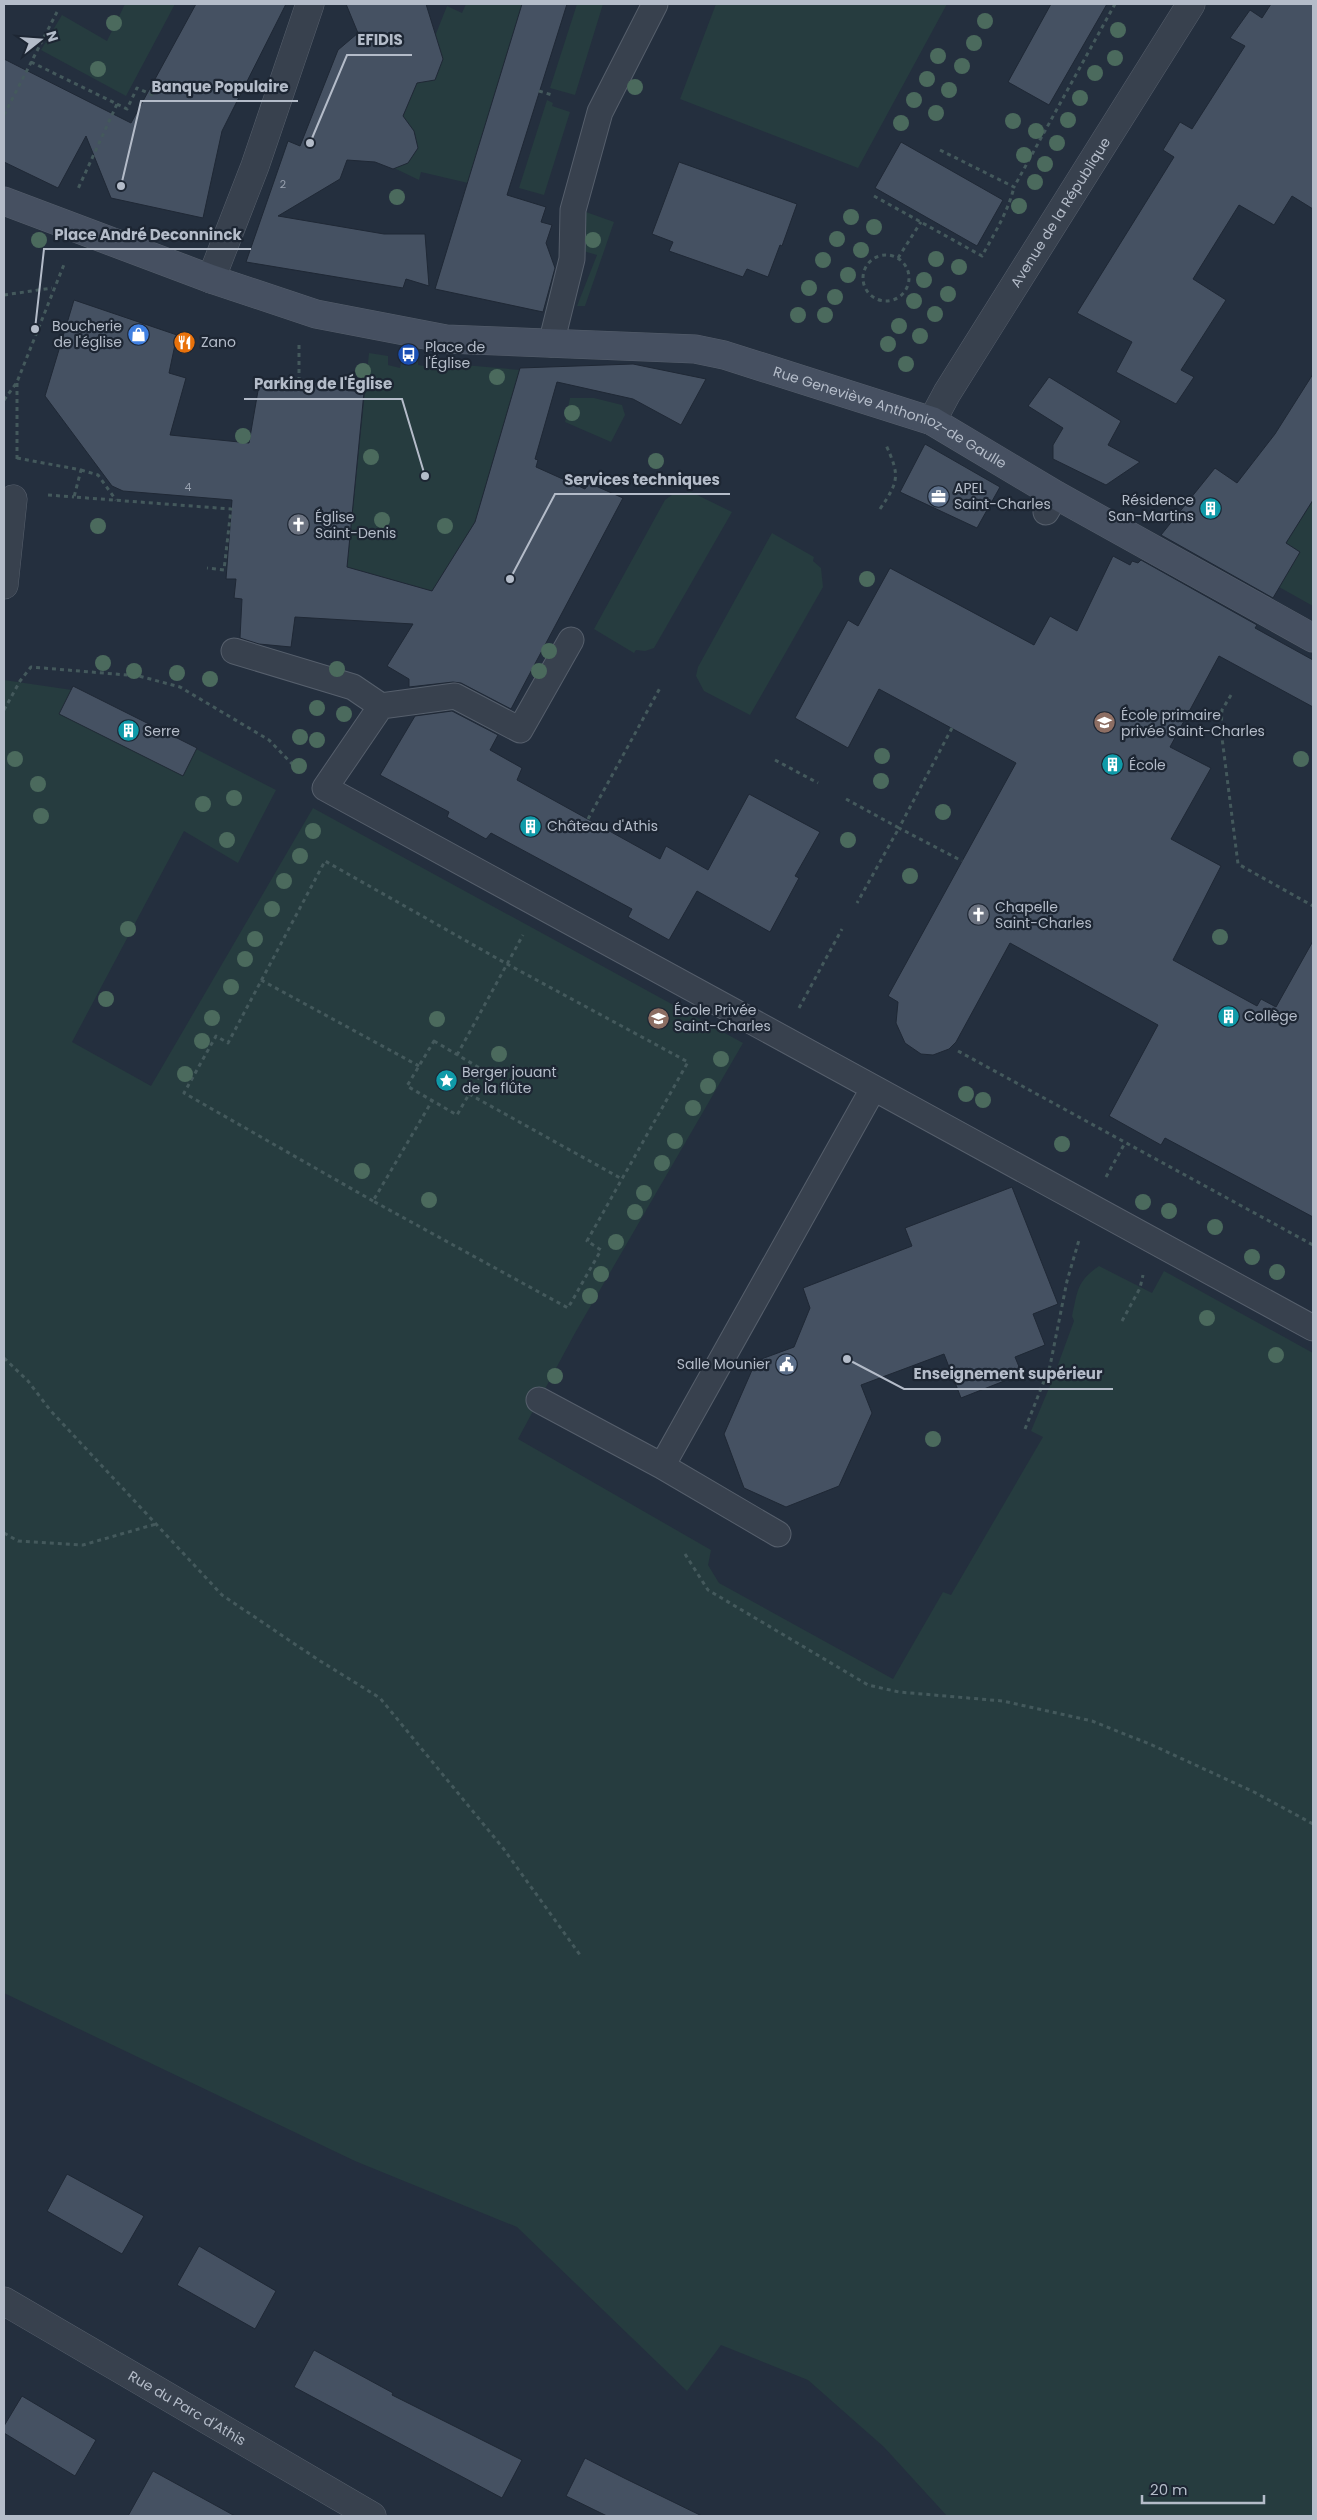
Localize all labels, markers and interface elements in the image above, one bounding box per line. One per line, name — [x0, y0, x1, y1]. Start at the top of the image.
north arrow — [15, 15, 65, 65]
callout: EFIDIS — [347, 25, 412, 55]
text: N — [41, 28, 64, 44]
text: EFIDIS — [357, 29, 403, 50]
callout: Banque Populaire — [141, 71, 298, 101]
text: Banque Populaire — [152, 76, 288, 97]
street label: Avenue de la République — [1006, 133, 1115, 291]
house number: 2 — [280, 176, 286, 192]
callout: Place André Deconninck — [44, 219, 251, 249]
text: Place André Deconninck — [54, 224, 242, 245]
place label: Boucherie de l'église — [52, 316, 122, 352]
shop icon: Boucherie de l'église — [126, 322, 150, 346]
restaurant icon: Zano — [173, 330, 197, 354]
place label: Zano — [201, 332, 236, 352]
place label: Place de l'Église — [425, 337, 485, 373]
bus stop icon: Place de l'Église — [397, 343, 421, 367]
street label: Rue Geneviève Anthonioz-de Gaulle — [771, 361, 1011, 473]
callout: Parking de l'Église — [244, 369, 402, 399]
text: Parking de l'Église — [254, 373, 392, 394]
callout: Services techniques — [555, 464, 730, 494]
text: Services techniques — [564, 469, 720, 490]
place label: APEL Saint-Charles — [954, 478, 1051, 514]
house number: 4 — [185, 479, 192, 495]
office icon: APEL Saint-Charles — [926, 484, 950, 508]
place label: Résidence San-Martins — [1108, 490, 1194, 526]
building icon: Résidence San-Martins — [1198, 496, 1222, 520]
place label: Église Saint-Denis — [315, 507, 396, 543]
church icon: Église Saint-Denis — [287, 513, 311, 537]
place label: École primaire privée Saint-Charles — [1121, 705, 1265, 741]
school or university icon: École primaire privée Saint-Charles — [1093, 711, 1117, 735]
building icon: Serre — [116, 719, 140, 743]
place label: Serre — [144, 721, 180, 741]
building icon: École — [1101, 753, 1125, 777]
place label: École — [1129, 755, 1166, 775]
building icon: Château d'Athis — [519, 814, 543, 838]
place label: Château d'Athis — [547, 816, 658, 836]
place label: Chapelle Saint-Charles — [995, 897, 1092, 933]
church icon: Chapelle Saint-Charles — [967, 903, 991, 927]
place label: École Privée Saint-Charles — [674, 1000, 771, 1036]
building icon: Collège — [1216, 1004, 1240, 1028]
school or university icon: École Privée Saint-Charles — [646, 1006, 670, 1030]
place label: Collège — [1244, 1006, 1298, 1026]
place label: Berger jouant de la flûte — [462, 1062, 557, 1098]
place icon: Berger jouant de la flûte — [434, 1068, 458, 1092]
public building icon: Salle Mounier — [774, 1352, 798, 1376]
place label: Salle Mounier — [677, 1354, 770, 1374]
callout: Enseignement supérieur — [904, 1359, 1113, 1389]
text: Enseignement supérieur — [914, 1363, 1103, 1384]
street label: Rue du Parc d'Athis — [125, 2366, 250, 2450]
scale bar — [1142, 2472, 1264, 2504]
text: 20 m — [1150, 2479, 1188, 2500]

